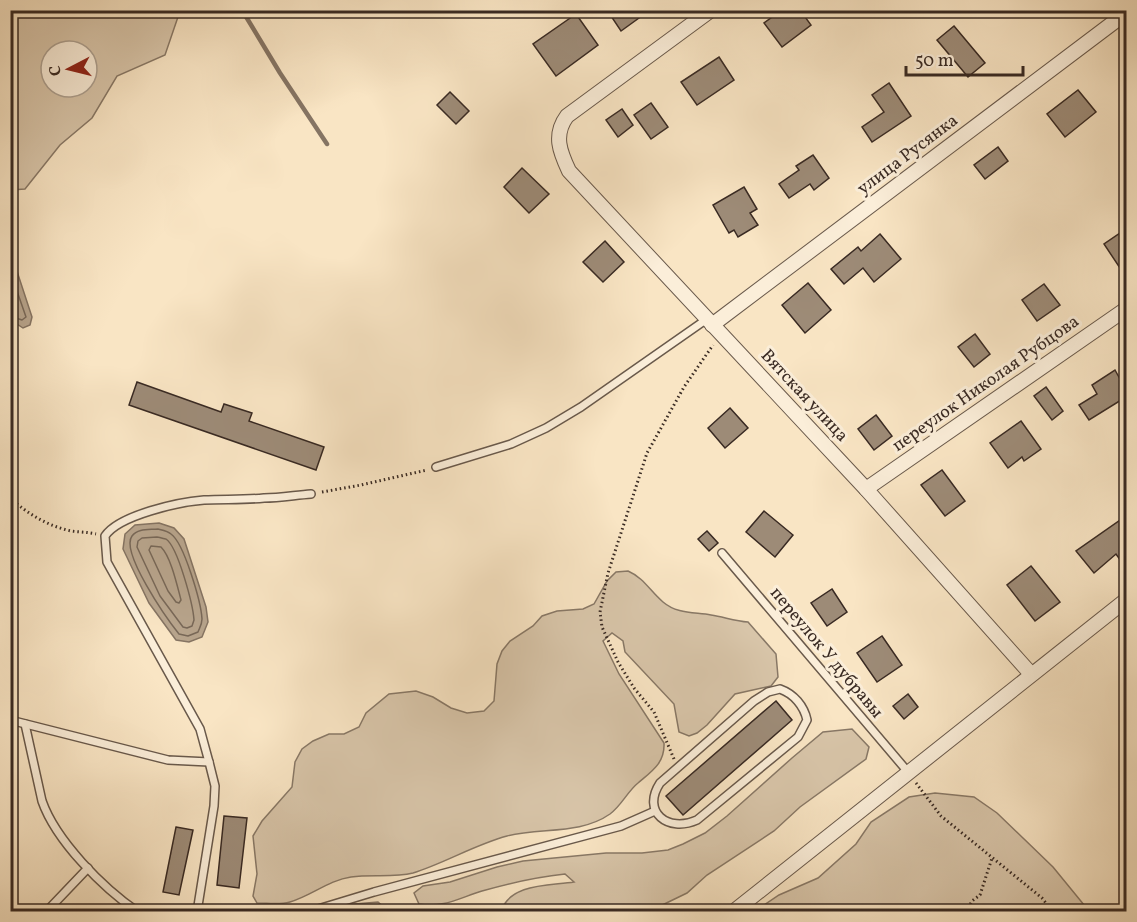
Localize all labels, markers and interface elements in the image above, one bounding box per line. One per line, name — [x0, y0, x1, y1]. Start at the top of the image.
north arrow — [39, 39, 99, 99]
scale bar — [906, 39, 1023, 77]
text: 50 m — [915, 49, 954, 74]
text: С — [45, 64, 68, 77]
street label: улица Русянка — [852, 109, 964, 201]
street label: переулок Николая Рубцова — [887, 310, 1085, 458]
street label: Вятская улица — [754, 344, 854, 448]
street label: переулок У дубравы — [764, 582, 889, 724]

